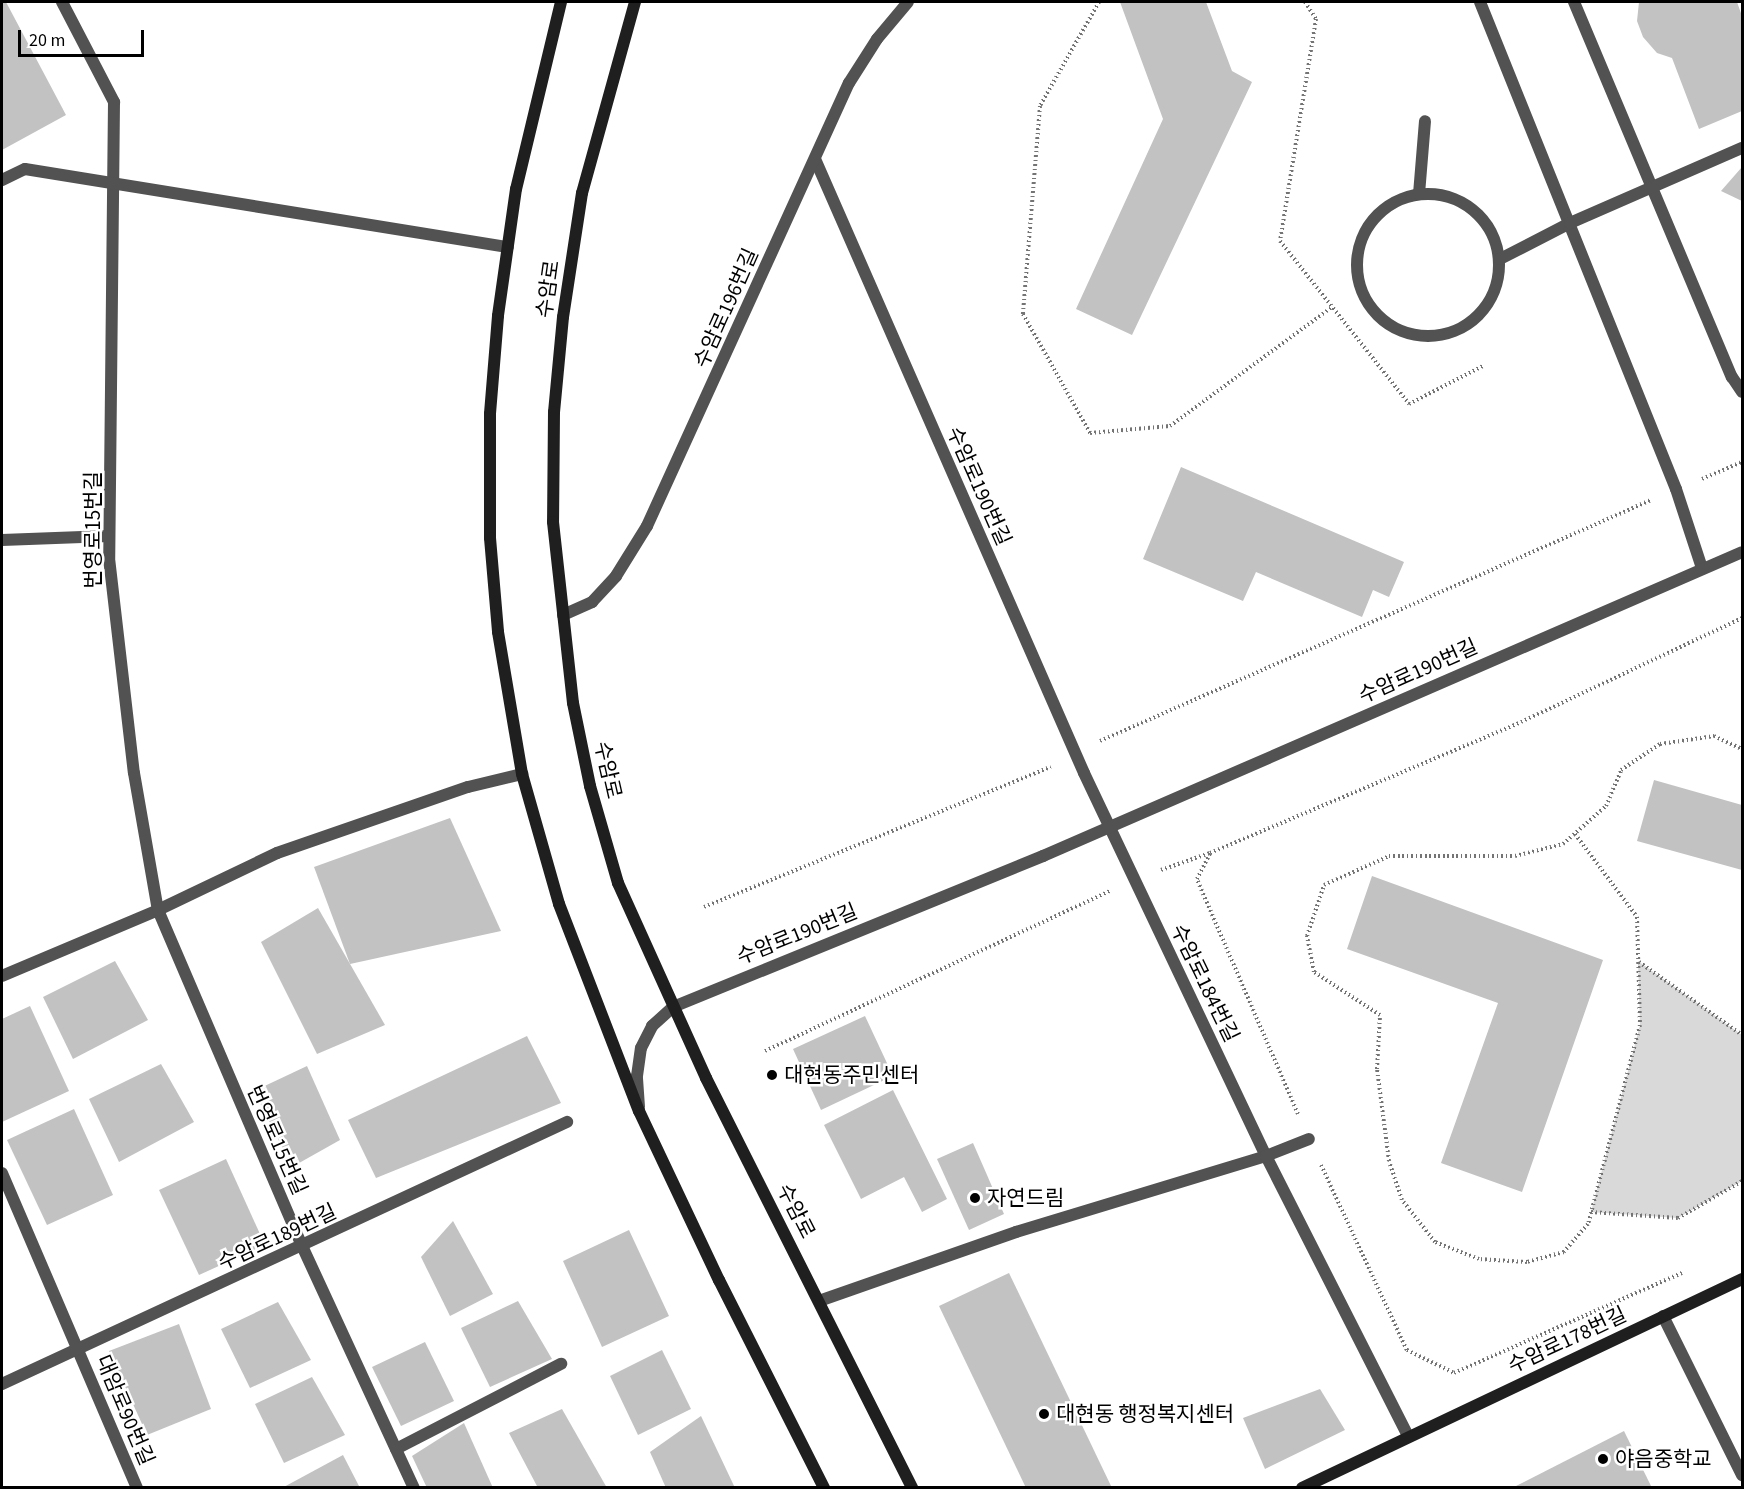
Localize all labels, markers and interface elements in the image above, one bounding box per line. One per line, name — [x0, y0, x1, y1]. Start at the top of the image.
scale bar — [21, 18, 147, 56]
text: 20 m — [29, 28, 65, 53]
street label: 수암로196번길 — [688, 244, 764, 372]
street label: 수암로 — [531, 259, 565, 319]
street label: 수암로190번길 — [941, 422, 1017, 550]
street label: 번영로15번길 — [80, 471, 106, 589]
street label: 수암로190번길 — [1354, 633, 1482, 709]
street label: 수암로 — [589, 739, 627, 801]
street label: 수암로190번길 — [733, 898, 861, 970]
street label: 수암로184번길 — [1166, 920, 1244, 1046]
place label: 대현동주민센터 — [784, 1062, 919, 1088]
marker: 대현동주민센터 — [765, 1068, 779, 1082]
street label: 번영로15번길 — [242, 1081, 312, 1199]
street label: 수암로 — [772, 1179, 820, 1243]
place label: 자연드림 — [987, 1185, 1064, 1211]
marker: 자연드림 — [968, 1191, 982, 1205]
street label: 수암로189번길 — [214, 1199, 340, 1275]
street label: 수암로178번길 — [1504, 1302, 1630, 1378]
street label: 대암로90번길 — [90, 1351, 160, 1469]
place label: 대현동 행정복지센터 — [1056, 1401, 1234, 1427]
marker: 대현동 행정복지센터 — [1037, 1407, 1051, 1421]
place label: 야음중학교 — [1615, 1446, 1712, 1472]
marker: 야음중학교 — [1596, 1452, 1610, 1466]

